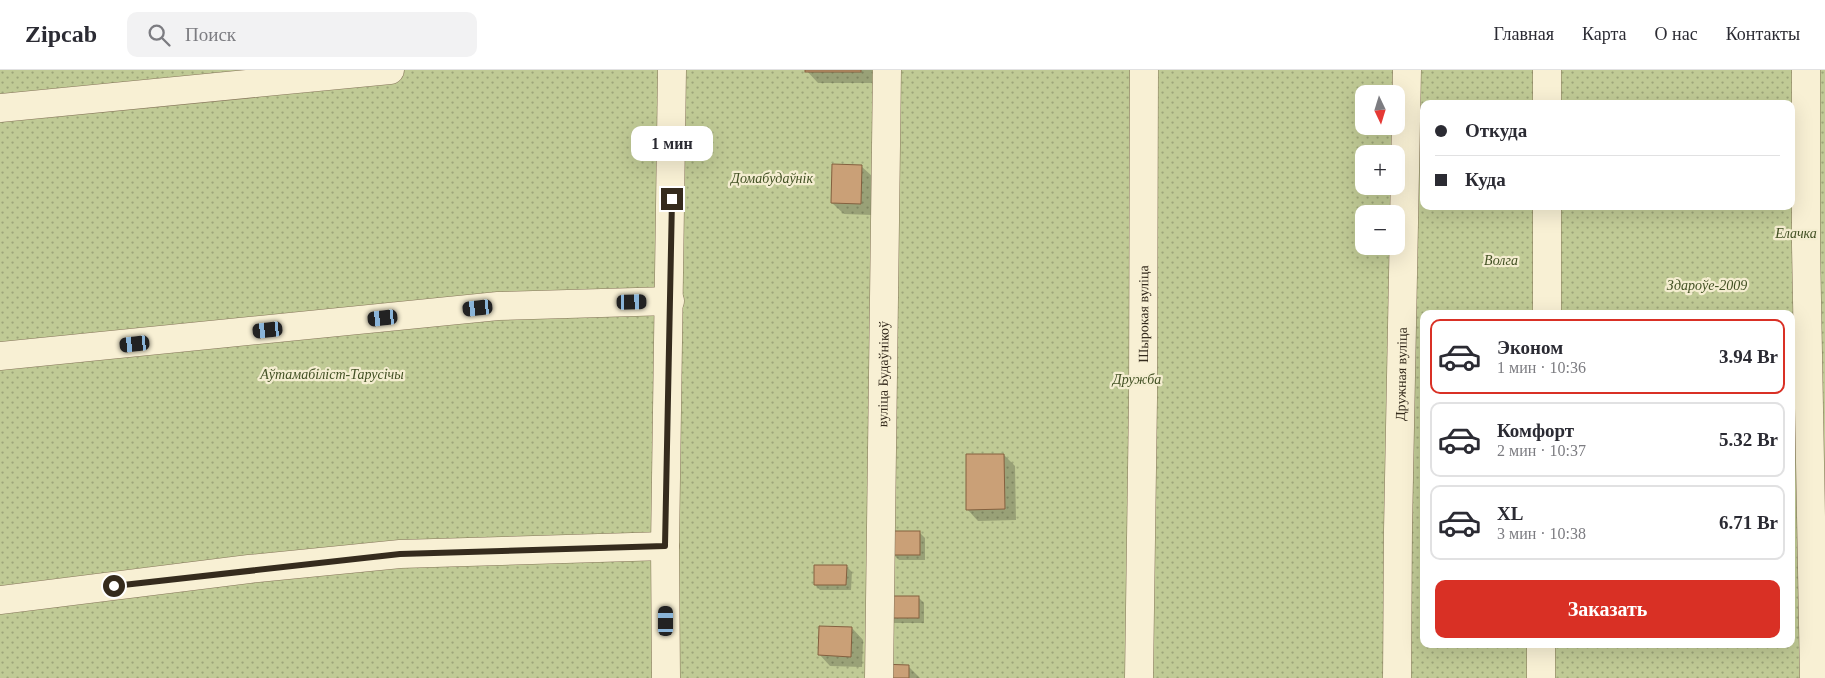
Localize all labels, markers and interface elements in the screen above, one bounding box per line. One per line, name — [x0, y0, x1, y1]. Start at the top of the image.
search box — [127, 12, 477, 57]
text: Zipcab — [25, 21, 97, 47]
icon: search — [145, 21, 173, 49]
text: Поиск — [185, 24, 236, 45]
text: Главная — [1494, 24, 1554, 44]
text: Карта — [1582, 24, 1627, 44]
text: О нас — [1655, 24, 1698, 44]
text: Контакты — [1726, 24, 1800, 44]
north arrow — [1355, 85, 1405, 135]
map controls — [1355, 85, 1405, 255]
text: Откуда — [1465, 120, 1527, 141]
callout: 1 мин — [631, 126, 713, 162]
text: 1 мин — [651, 135, 693, 152]
button: + — [1355, 145, 1405, 195]
text: Куда — [1465, 169, 1506, 190]
park label: Домабудаўнік — [729, 171, 813, 186]
route end — [661, 188, 683, 210]
button: − — [1355, 205, 1405, 255]
park label: Елачка — [1774, 226, 1817, 241]
park label: Волга — [1484, 253, 1518, 268]
street label: Шырокая вуліца — [1136, 265, 1151, 363]
park label: Здароўе-2009 — [1667, 278, 1747, 293]
car — [616, 294, 647, 310]
car — [462, 299, 493, 317]
car — [367, 309, 398, 327]
car — [252, 321, 283, 339]
street label: вуліца Будаўнікоў — [875, 321, 892, 427]
street label: Дружная вуліца — [1393, 326, 1410, 421]
icon: car — [1437, 334, 1482, 379]
car — [119, 335, 150, 353]
text: Эконом — [1497, 337, 1563, 358]
text: 3.94 Br — [1719, 346, 1778, 367]
text: 1 мин · 10:36 — [1497, 359, 1586, 376]
park label: Аўтамабіліст-Тарусічы — [259, 367, 404, 382]
park label: Дружба — [1111, 372, 1161, 387]
icon: car — [1437, 417, 1482, 462]
text: Комфорт — [1497, 420, 1574, 441]
text: 5.32 Br — [1719, 429, 1778, 450]
text: 2 мин · 10:37 — [1497, 442, 1586, 459]
icon: car — [1437, 500, 1482, 545]
text: XL — [1497, 503, 1523, 524]
text: 6.71 Br — [1719, 512, 1778, 533]
text: 3 мин · 10:38 — [1497, 525, 1586, 542]
route start — [103, 575, 125, 597]
button: Заказать — [1435, 580, 1780, 638]
car — [658, 606, 673, 636]

